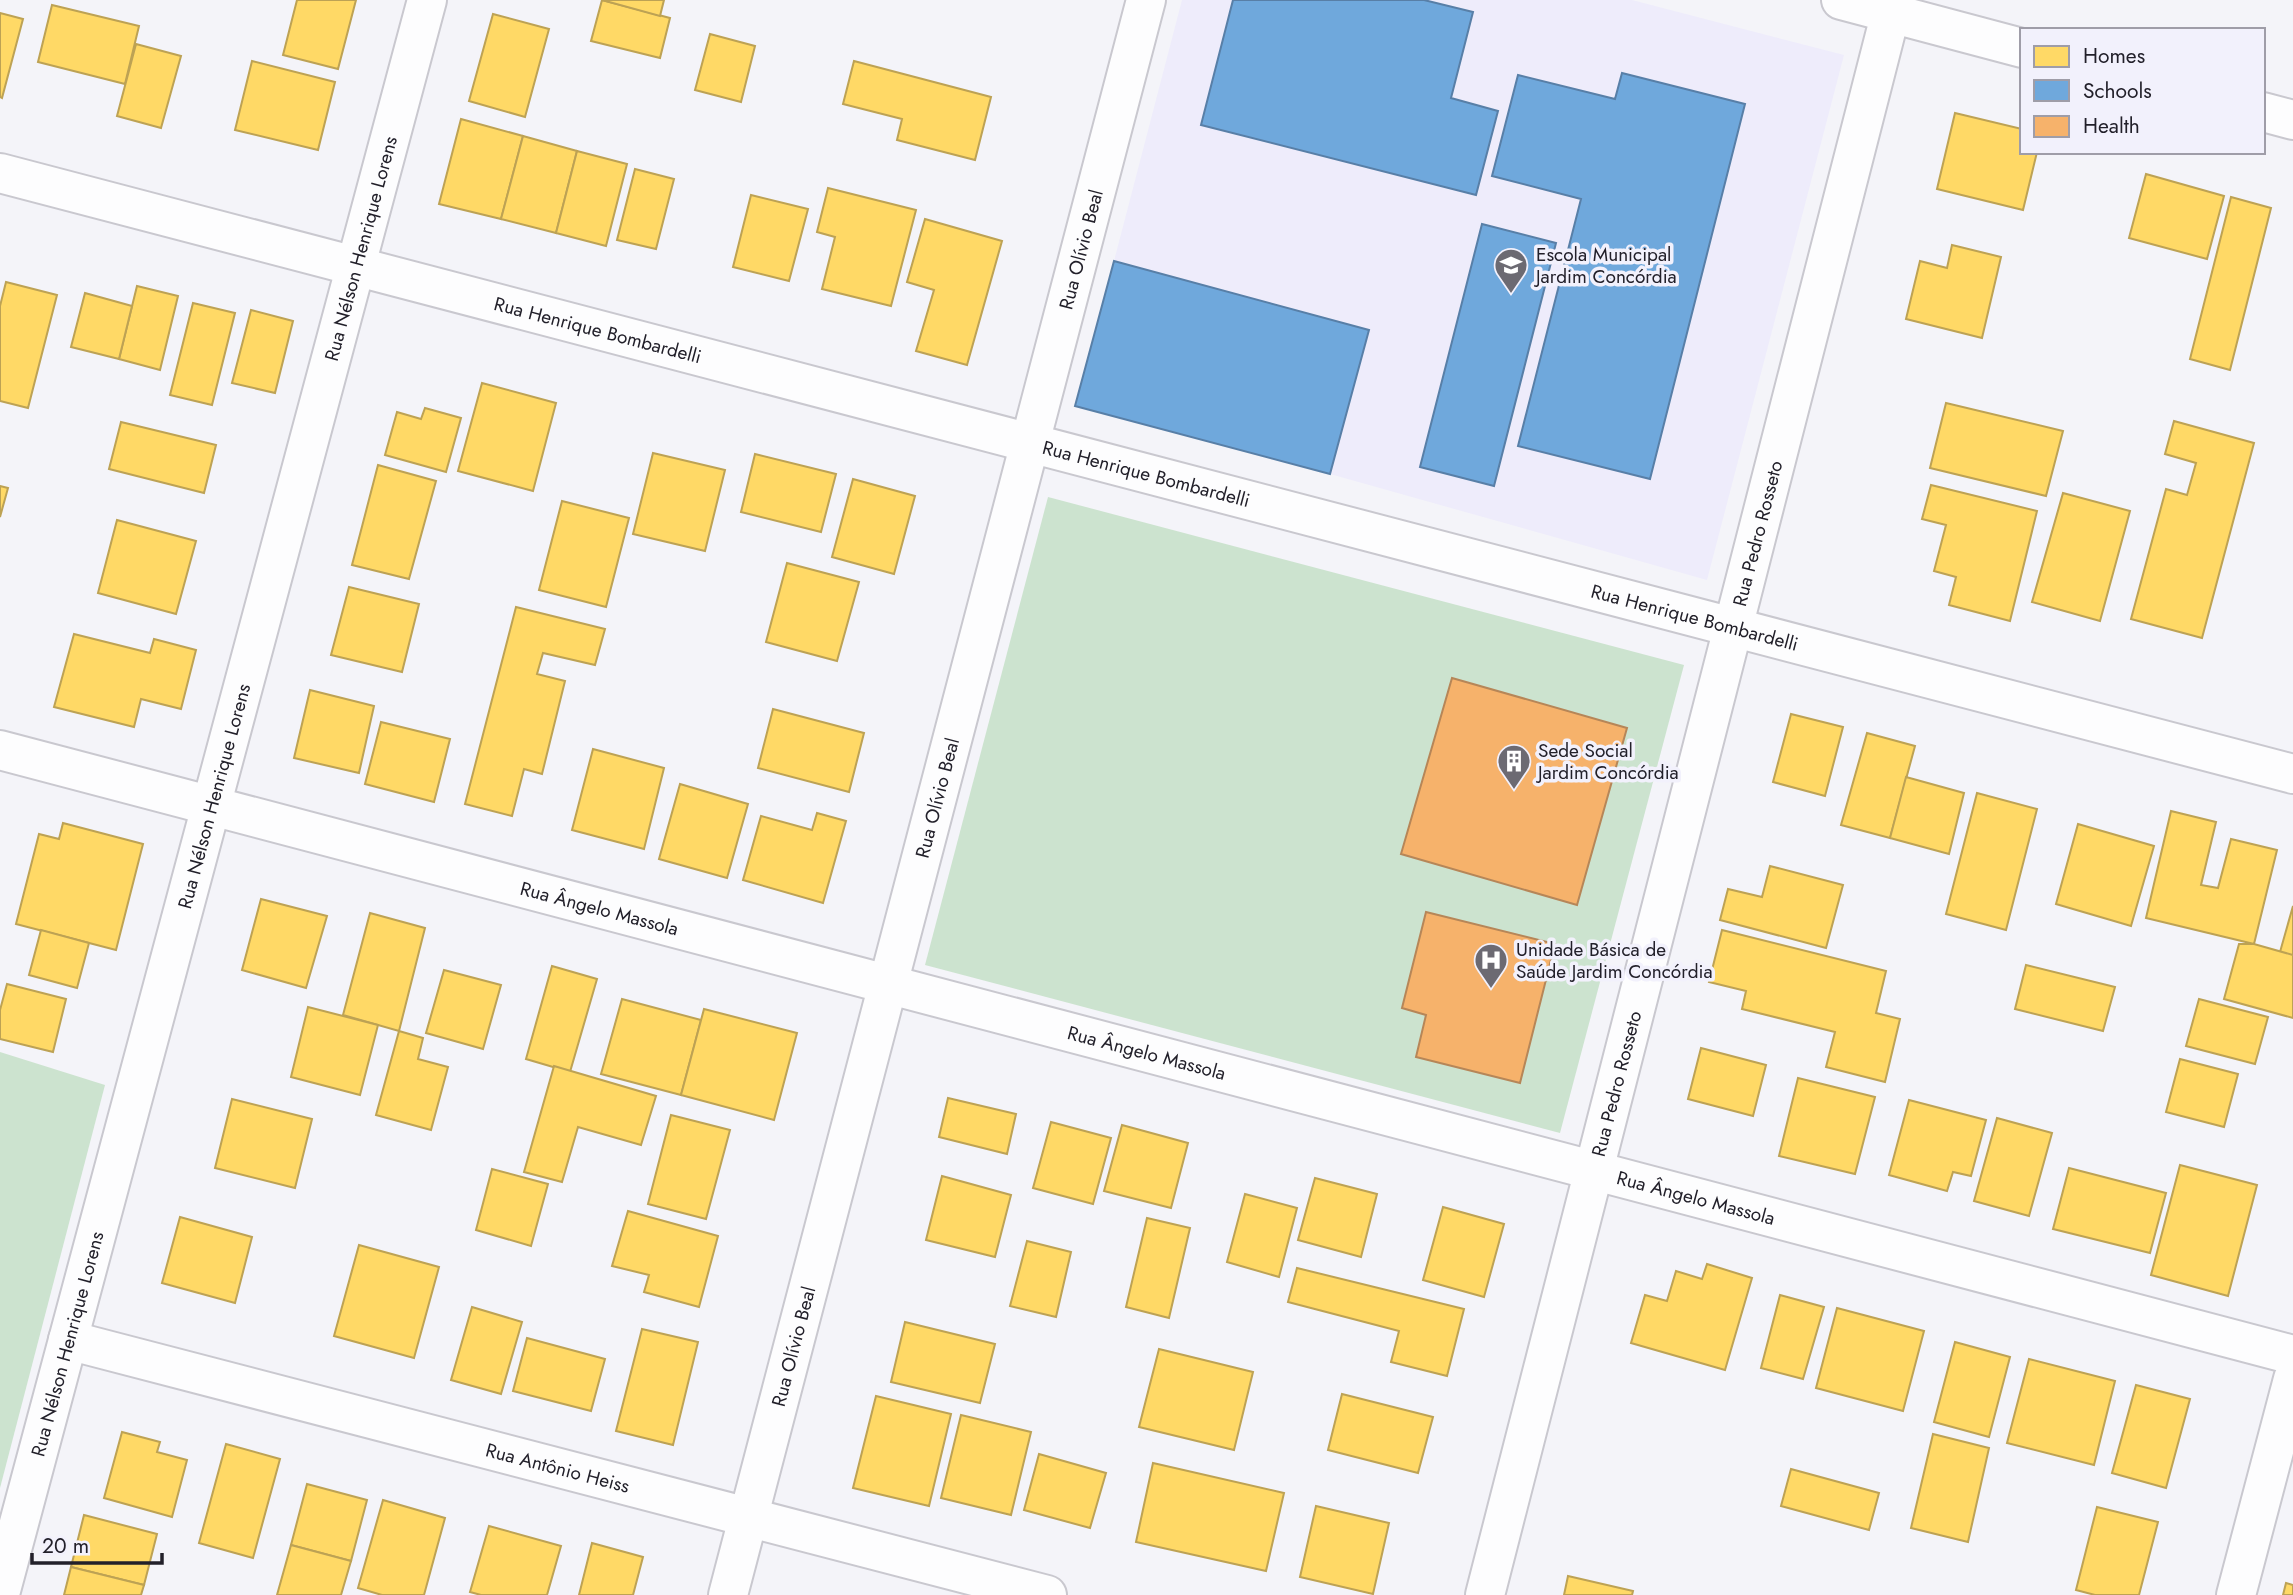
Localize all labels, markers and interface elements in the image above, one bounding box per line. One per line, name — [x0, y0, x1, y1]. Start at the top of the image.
legend — [2020, 28, 2265, 154]
text: Homes — [2083, 41, 2145, 71]
text: Schools — [2083, 76, 2152, 106]
text: Health — [2083, 111, 2140, 141]
street label: Rua Nélson Henrique Lorens — [317, 133, 404, 364]
street label: Rua Olívio Beal — [1052, 186, 1109, 312]
place label: Escola Municipal Jardim Concórdia — [1533, 241, 1677, 290]
school or university icon: Escola Municipal Jardim Concórdia — [1492, 246, 1530, 295]
street label: Rua Henrique Bombardelli — [491, 290, 704, 370]
street label: Rua Henrique Bombardelli — [1040, 433, 1253, 514]
street label: Rua Pedro Rosseto — [1726, 458, 1789, 609]
street label: Rua Henrique Bombardelli — [1588, 577, 1801, 657]
street label: Rua Nélson Henrique Lorens — [171, 680, 257, 912]
street label: Rua Olívio Beal — [908, 735, 966, 861]
place label: Sede Social Jardim Concórdia — [1535, 737, 1679, 786]
building icon: Sede Social Jardim Concórdia — [1495, 742, 1533, 791]
street label: Rua Ângelo Massola — [517, 874, 682, 942]
place label: Unidade Básica de Saúde Jardim Concórdia — [1516, 936, 1713, 985]
hospital icon: Unidade Básica de Saúde Jardim Concórdia — [1472, 941, 1510, 990]
street label: Rua Pedro Rosseto — [1585, 1008, 1648, 1159]
street label: Rua Ângelo Massola — [1065, 1019, 1229, 1086]
street label: Rua Ângelo Massola — [1614, 1164, 1778, 1231]
street label: Rua Nélson Henrique Lorens — [24, 1228, 110, 1459]
street label: Rua Olívio Beal — [764, 1283, 822, 1409]
street label: Rua Antônio Heiss — [483, 1436, 633, 1499]
scale bar — [32, 1522, 161, 1566]
text: 20 m — [42, 1531, 89, 1561]

